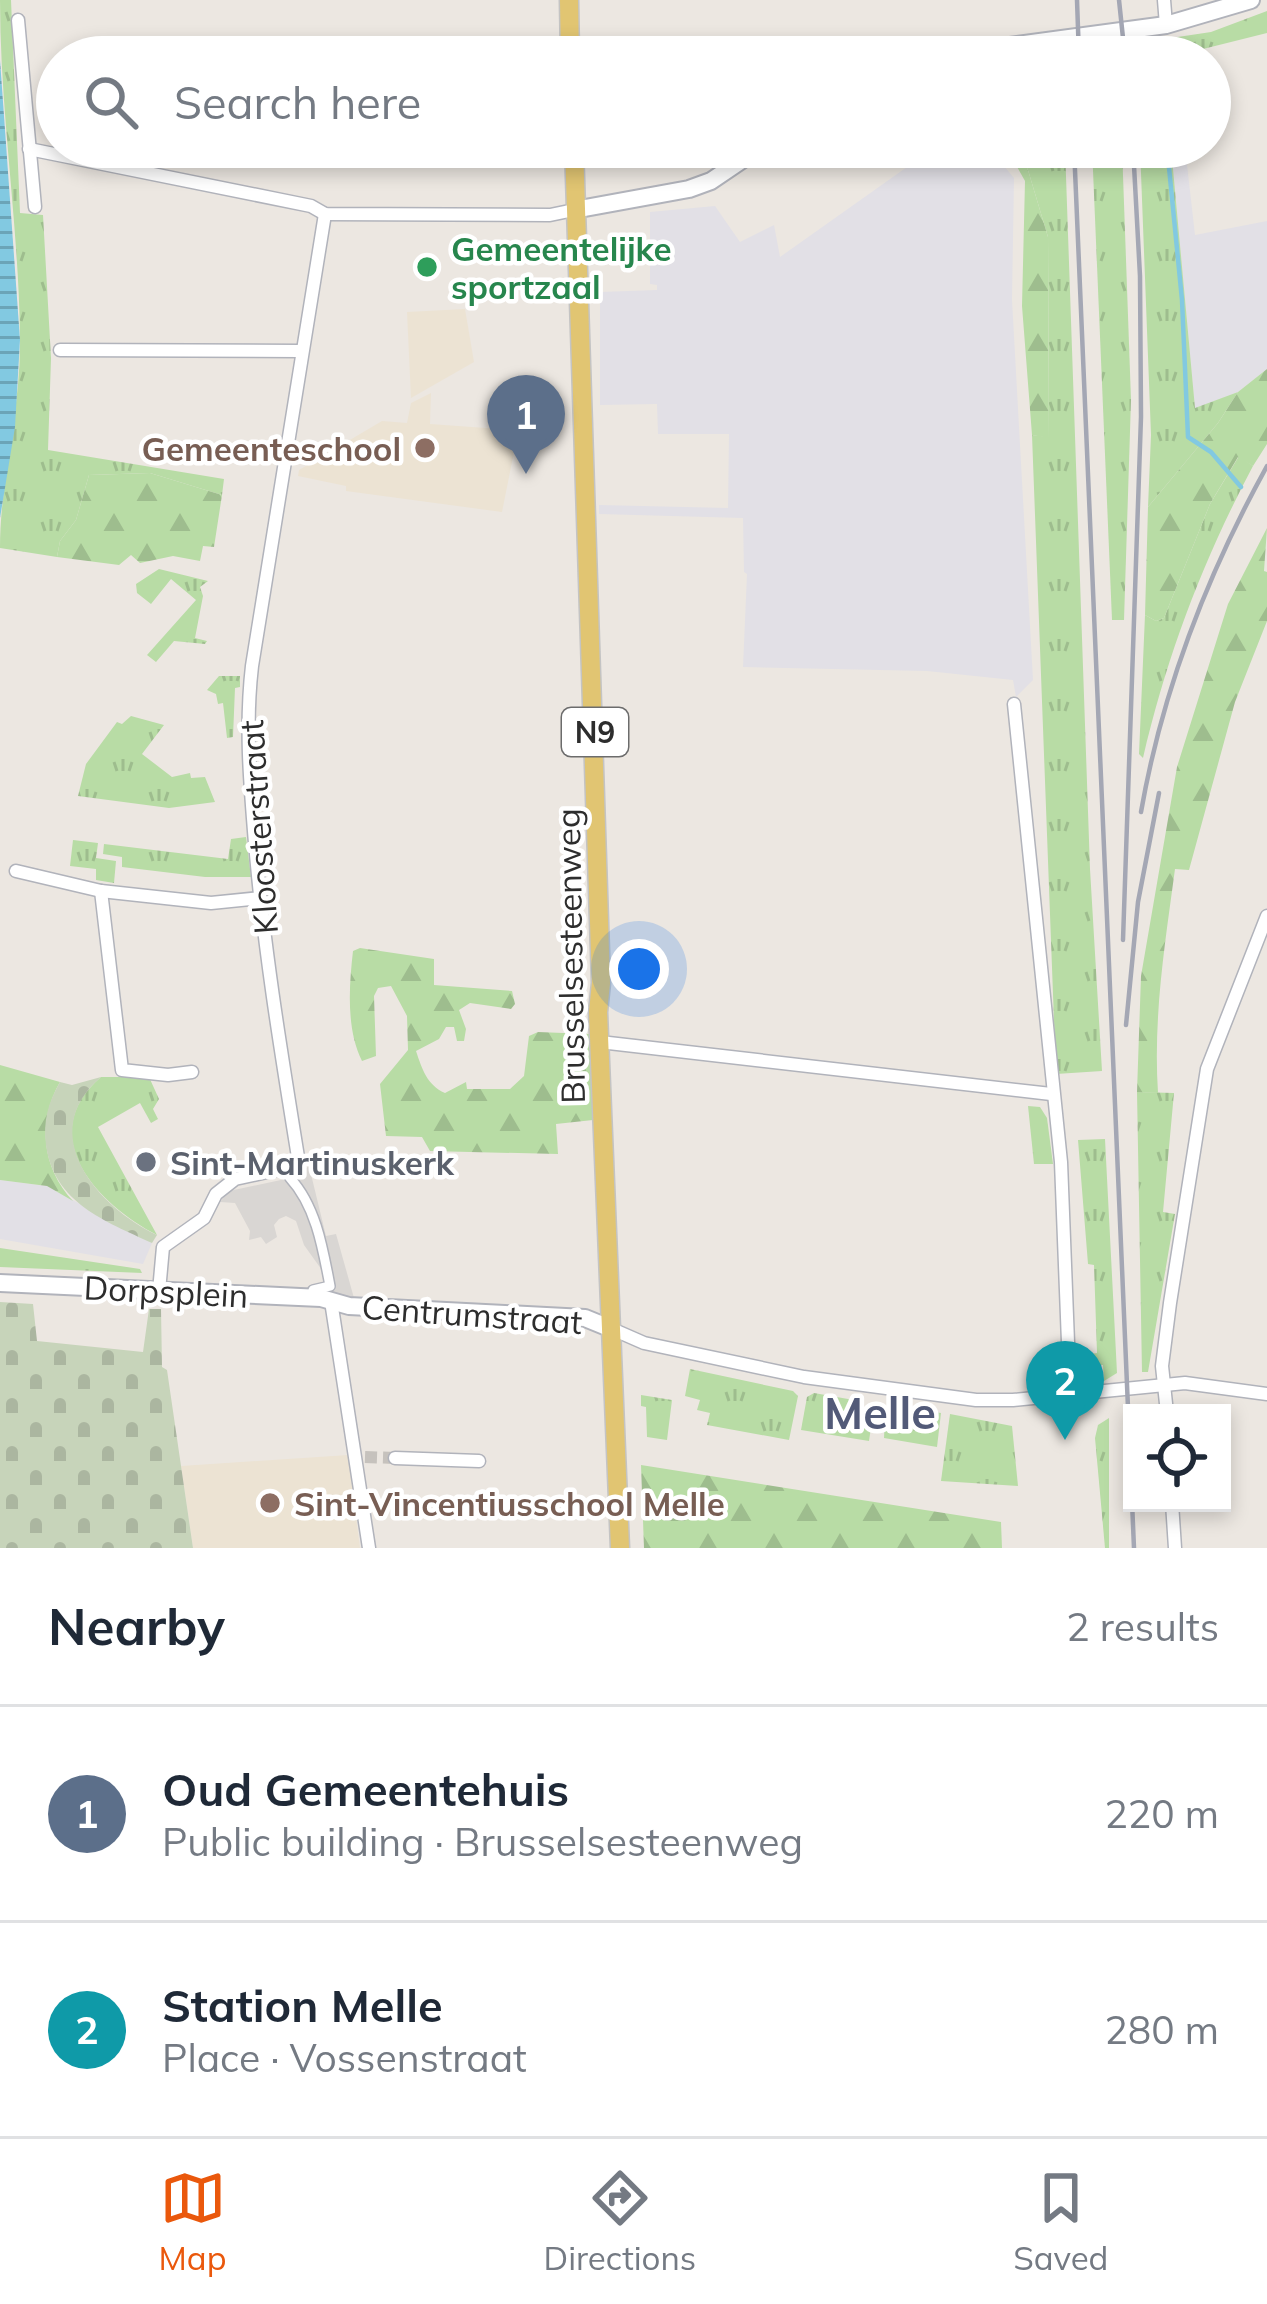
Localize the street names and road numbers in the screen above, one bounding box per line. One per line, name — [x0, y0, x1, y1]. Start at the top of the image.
road number: N9 — [562, 708, 628, 756]
street label: Kloosterstraat — [230, 719, 286, 935]
street label: Brusselsesteenweg — [547, 808, 593, 1104]
street label: Dorpsplein — [83, 1266, 249, 1316]
street label: Centrumstraat — [360, 1286, 584, 1342]

